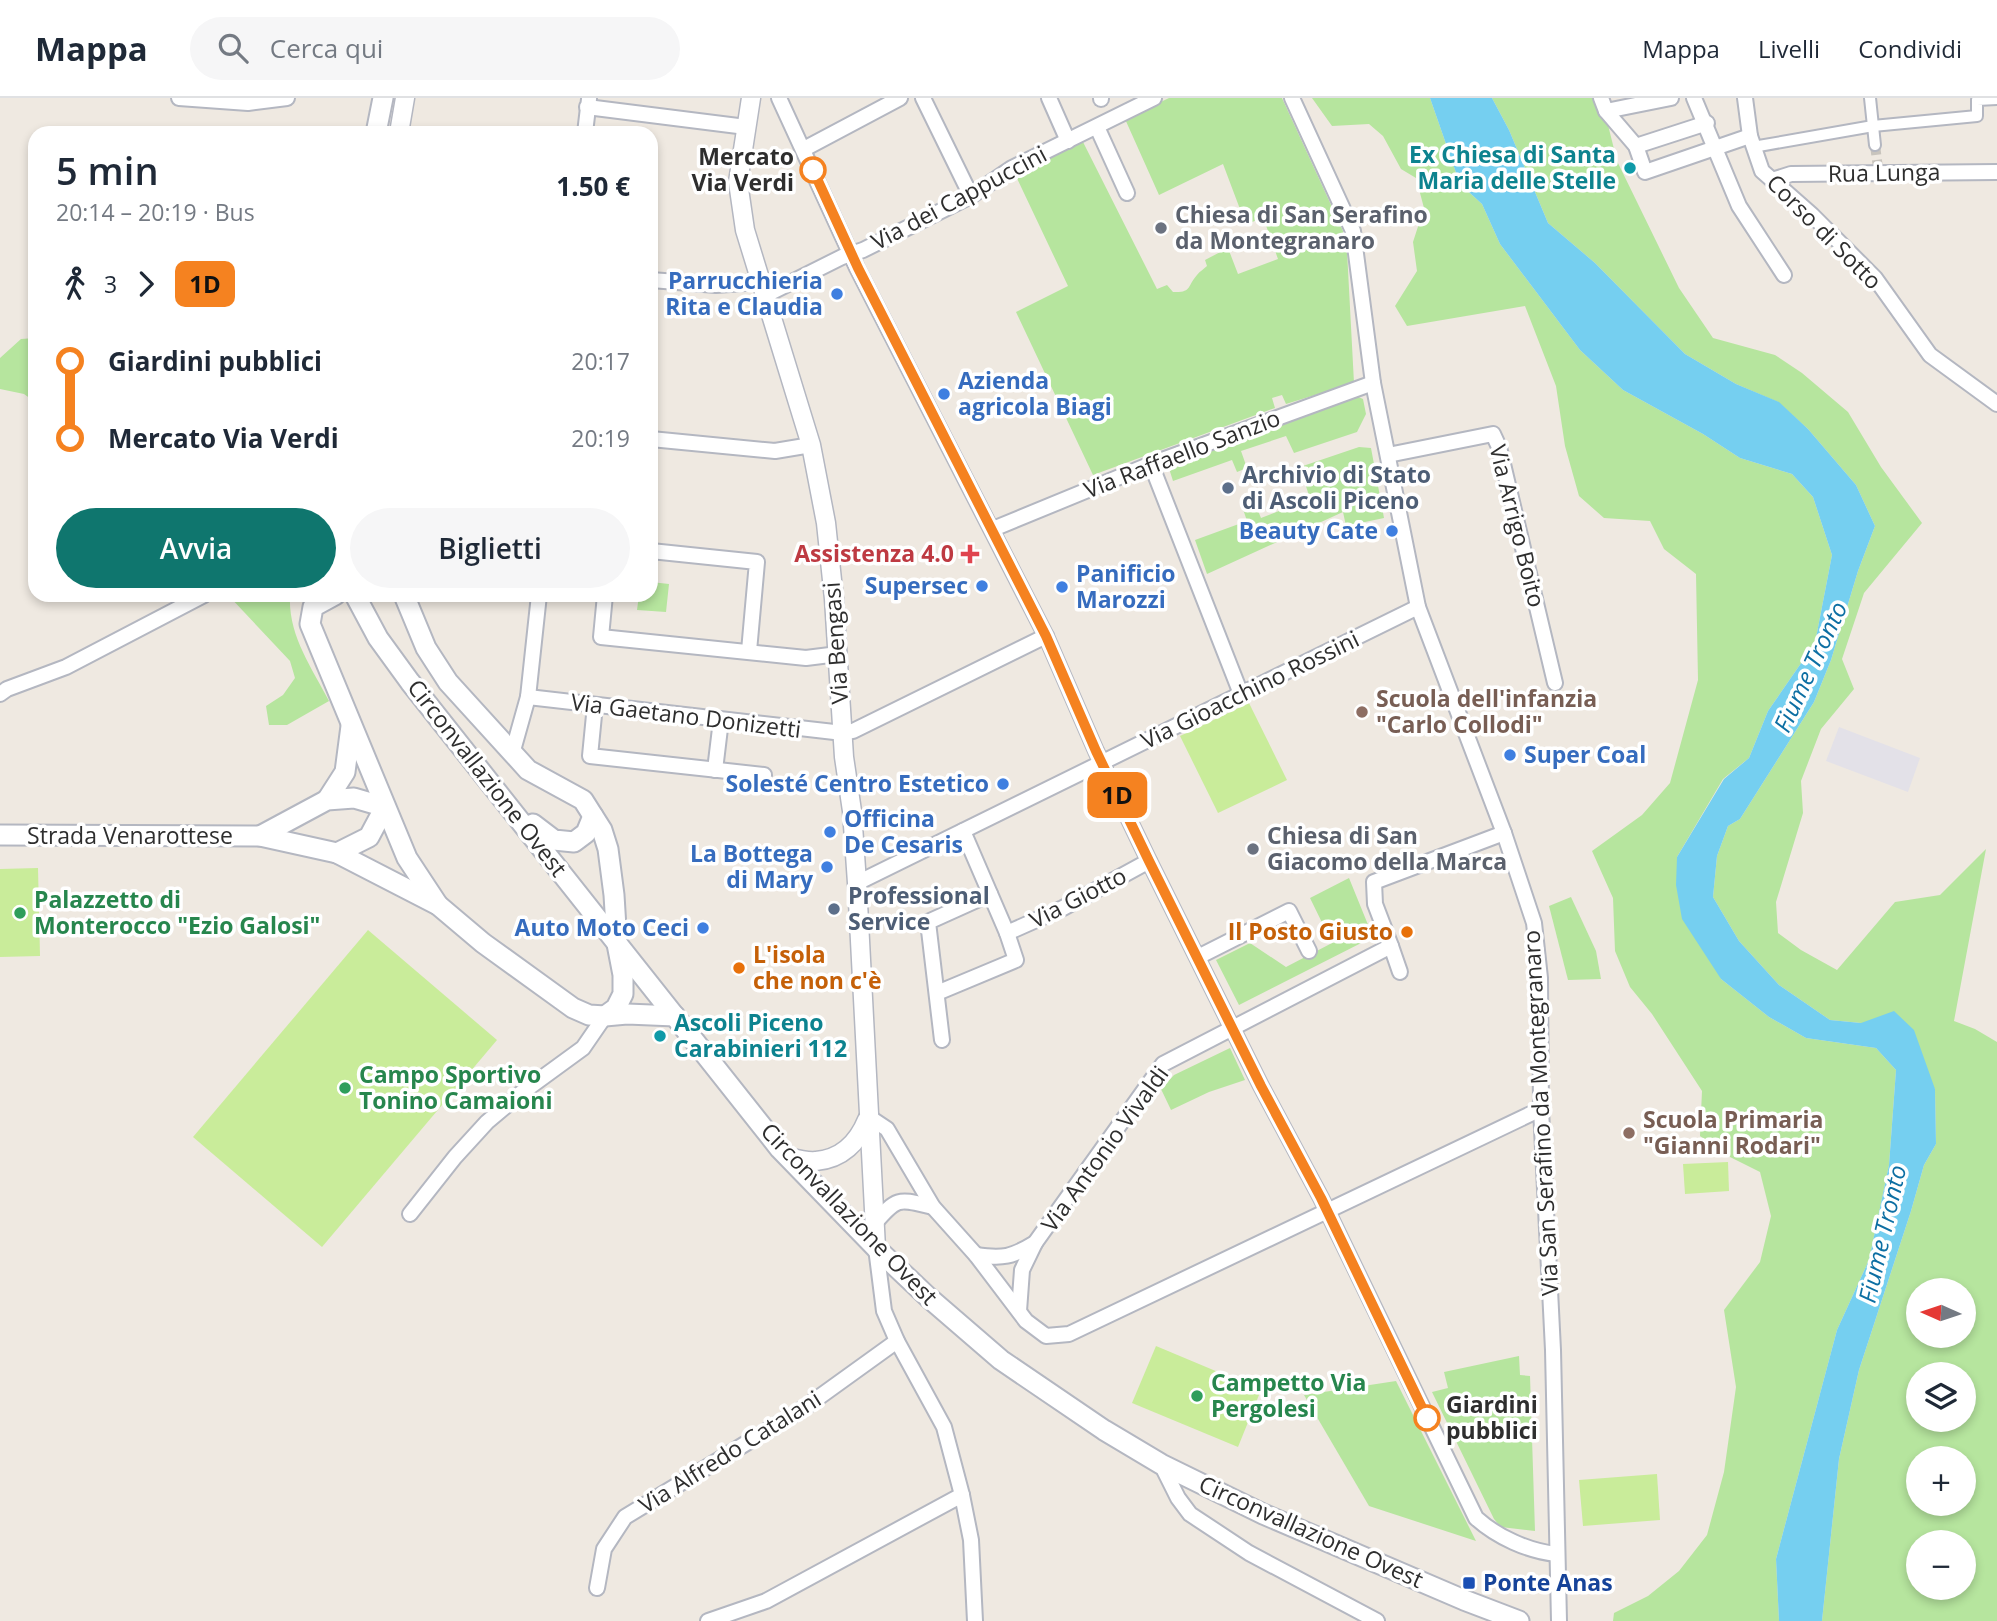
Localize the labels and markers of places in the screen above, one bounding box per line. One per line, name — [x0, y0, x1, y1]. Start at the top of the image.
place label: Ex Chiesa di Santa Maria delle Stelle — [1409, 138, 1616, 196]
place label: Mercato Via Verdi — [692, 140, 794, 198]
marker: Mercato Via Verdi — [800, 157, 826, 183]
marker: Ex Chiesa di Santa Maria delle Stelle — [1622, 160, 1638, 176]
place label: Chiesa di San Serafino da Montegranaro — [1175, 198, 1428, 256]
marker: Chiesa di San Serafino da Montegranaro — [1153, 220, 1169, 236]
place label: Parrucchieria Rita e Claudia — [665, 264, 823, 322]
marker: Parrucchieria Rita e Claudia — [829, 286, 845, 302]
place label: Azienda agricola Biagi — [958, 364, 1112, 422]
marker: Azienda agricola Biagi — [936, 386, 952, 402]
place label: Archivio di Stato di Ascoli Piceno — [1242, 458, 1431, 516]
marker: Archivio di Stato di Ascoli Piceno — [1220, 480, 1236, 496]
place label: Beauty Cate — [1239, 514, 1378, 546]
marker: Beauty Cate — [1384, 523, 1400, 539]
place label: Assistenza 4.0 — [794, 537, 954, 569]
marker: Assistenza 4.0 — [960, 544, 980, 564]
place label: Panificio Marozzi — [1076, 557, 1175, 615]
place label: Supersec — [865, 569, 968, 601]
marker: Supersec — [974, 578, 990, 594]
marker: Panificio Marozzi — [1054, 579, 1070, 595]
place label: Scuola dell'infanzia "Carlo Collodi" — [1376, 682, 1597, 740]
marker: Scuola dell'infanzia "Carlo Collodi" — [1354, 704, 1370, 720]
place label: Super Coal — [1524, 738, 1646, 770]
marker: Super Coal — [1502, 747, 1518, 763]
place label: Solesté Centro Estetico — [726, 767, 989, 799]
marker: Solesté Centro Estetico — [995, 776, 1011, 792]
place label: Officina De Cesaris — [844, 802, 963, 860]
place label: Chiesa di San Giacomo della Marca — [1267, 819, 1507, 877]
marker: Officina De Cesaris — [822, 824, 838, 840]
place label: La Bottega di Mary — [690, 837, 814, 895]
marker: Chiesa di San Giacomo della Marca — [1245, 841, 1261, 857]
marker: La Bottega di Mary — [819, 859, 835, 875]
place label: Professional Service — [848, 879, 990, 937]
place label: Palazzetto di Monterocco "Ezio Galosi" — [34, 883, 320, 941]
marker: Professional Service — [826, 901, 842, 917]
marker: Palazzetto di Monterocco "Ezio Galosi" — [12, 905, 28, 921]
place label: Auto Moto Ceci — [515, 911, 689, 943]
place label: Il Posto Giusto — [1228, 915, 1393, 947]
marker: Auto Moto Ceci — [695, 920, 711, 936]
marker: Il Posto Giusto — [1399, 924, 1415, 940]
place label: L'isola che non c'è — [753, 938, 882, 996]
marker: L'isola che non c'è — [731, 960, 747, 976]
place label: Ascoli Piceno Carabinieri 112 — [674, 1006, 847, 1064]
marker: Ascoli Piceno Carabinieri 112 — [652, 1028, 668, 1044]
place label: Campo Sportivo Tonino Camaioni — [359, 1058, 552, 1116]
marker: Campo Sportivo Tonino Camaioni — [337, 1080, 353, 1096]
place label: Scuola Primaria "Gianni Rodari" — [1643, 1103, 1823, 1161]
marker: Scuola Primaria "Gianni Rodari" — [1621, 1125, 1637, 1141]
place label: Campetto Via Pergolesi — [1211, 1366, 1366, 1424]
marker: Campetto Via Pergolesi — [1189, 1388, 1205, 1404]
place label: Giardini pubblici — [1446, 1388, 1538, 1446]
marker: Giardini pubblici — [1414, 1405, 1440, 1431]
place label: Ponte Anas — [1483, 1566, 1613, 1598]
marker: Ponte Anas — [1461, 1575, 1477, 1591]

